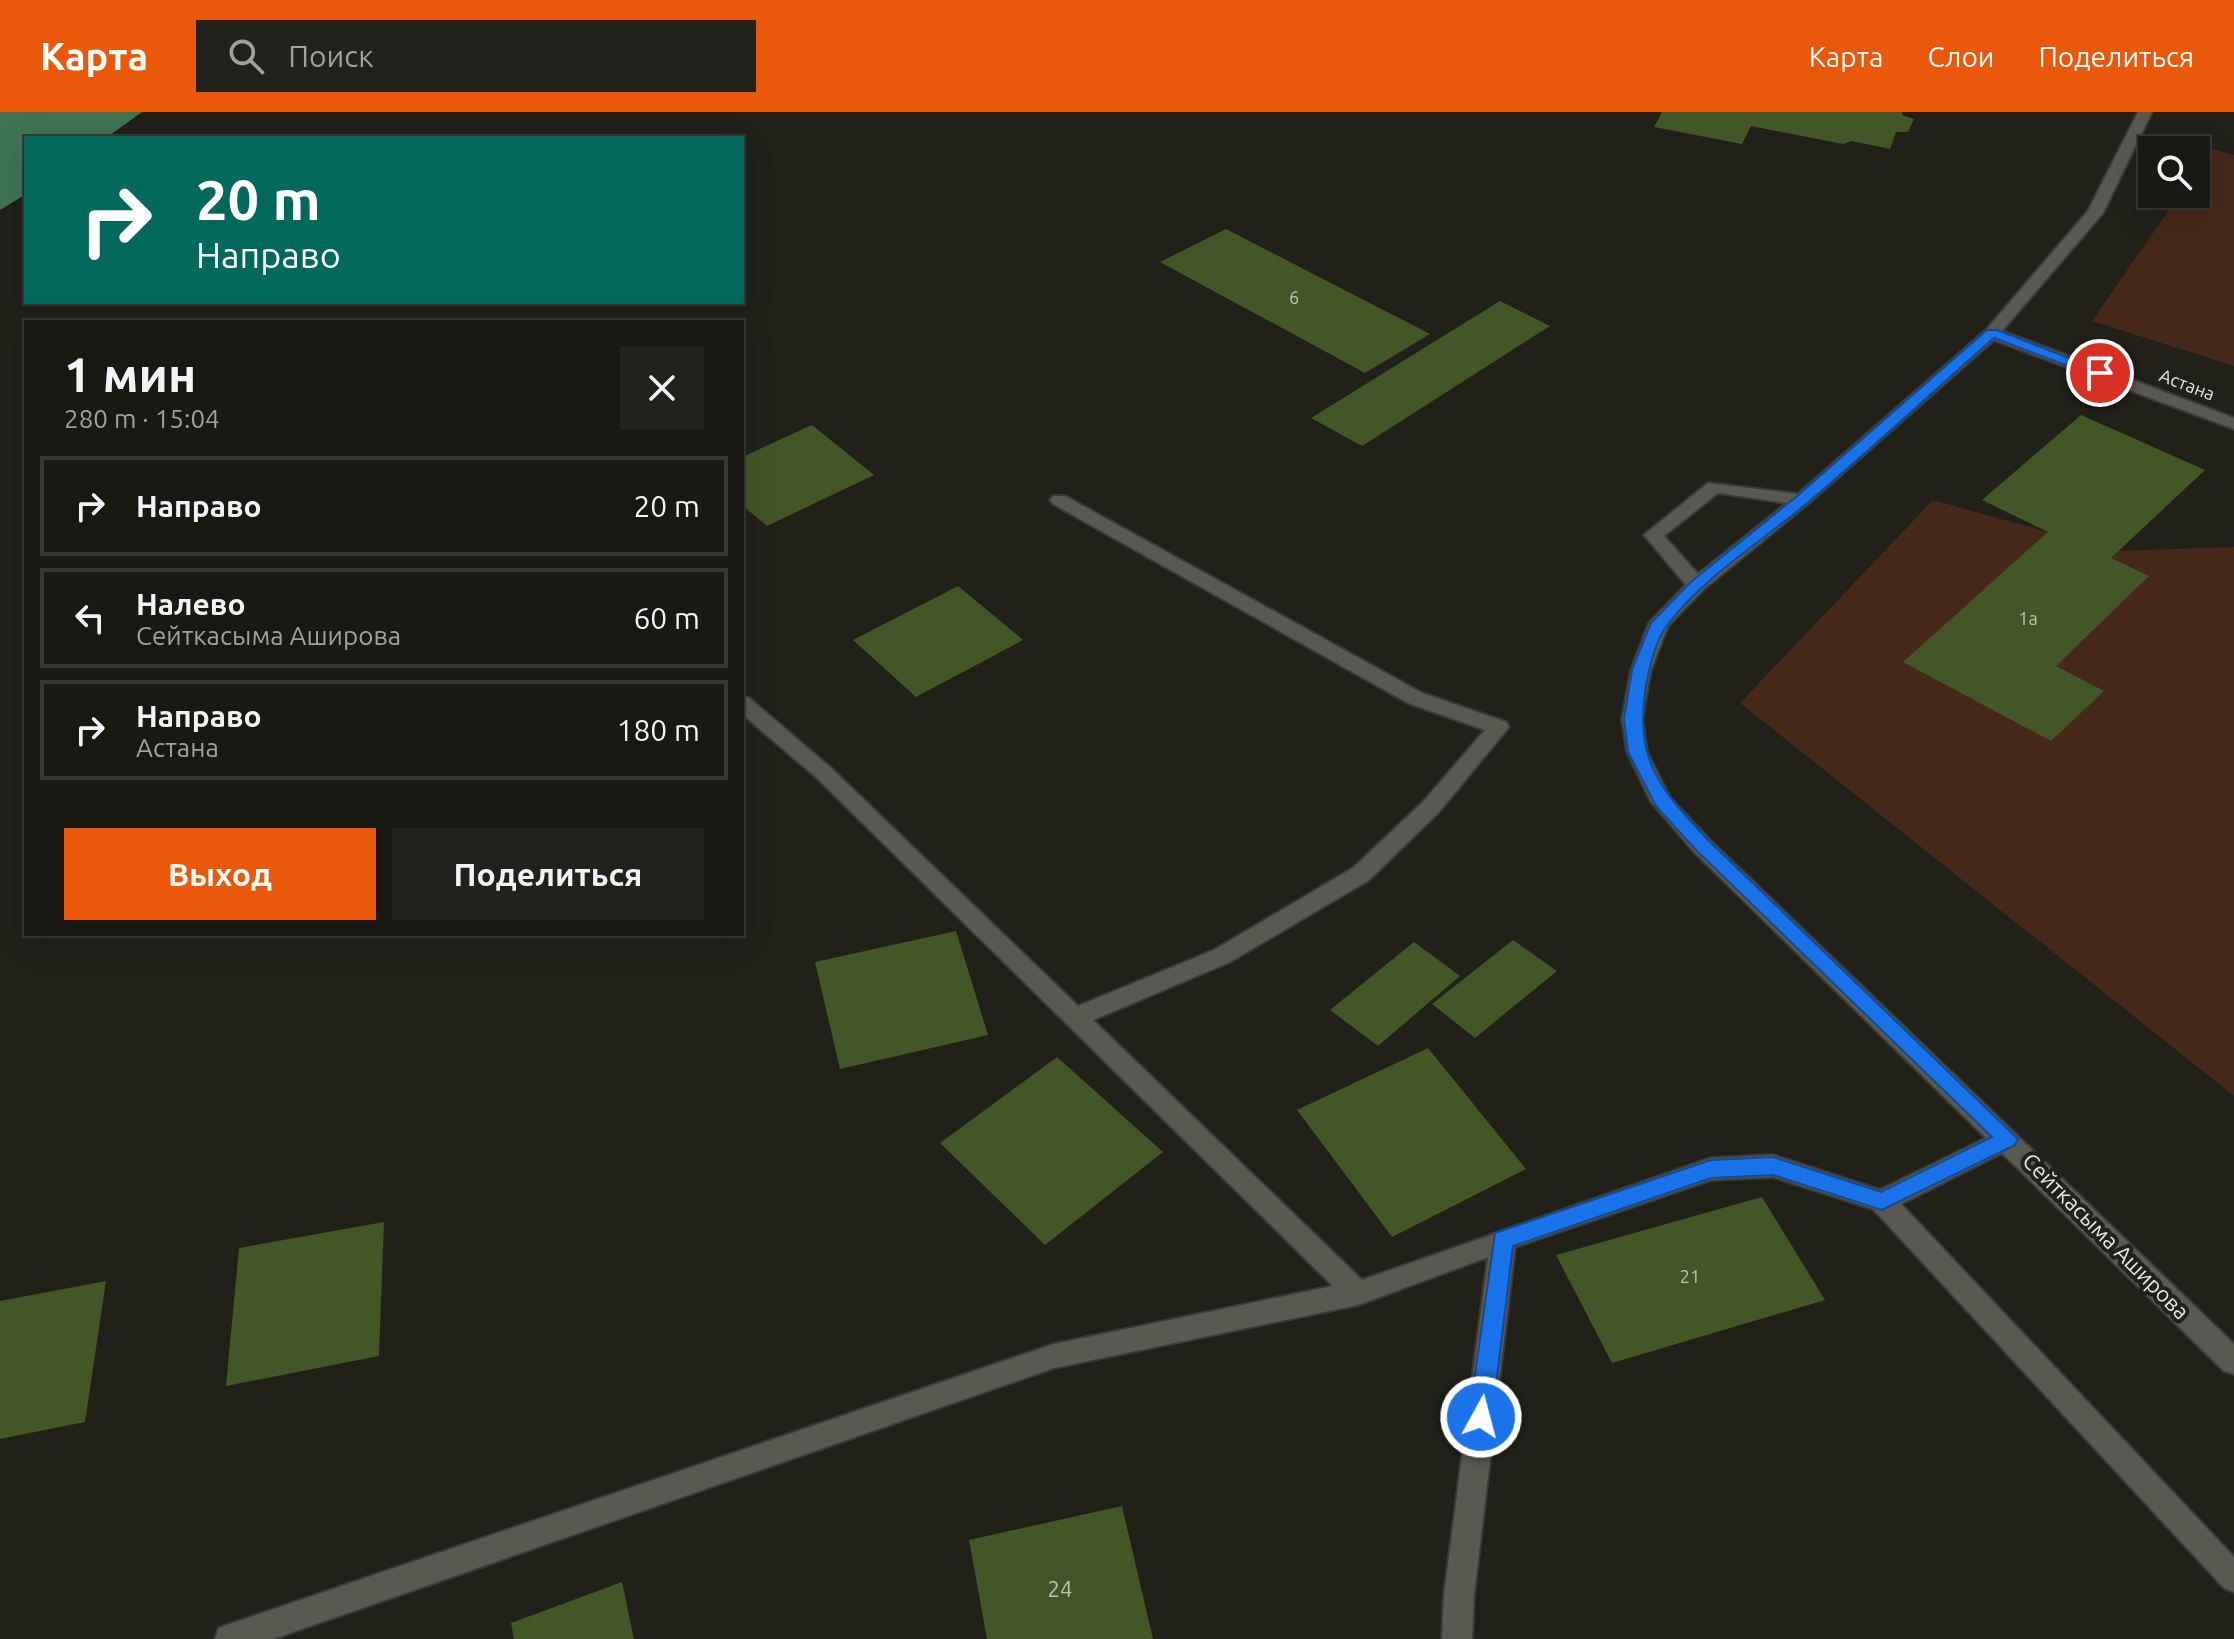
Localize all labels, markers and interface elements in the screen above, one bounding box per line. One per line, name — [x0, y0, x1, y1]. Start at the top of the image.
search box — [196, 20, 756, 92]
icon: search — [224, 34, 268, 78]
text: Карта — [40, 35, 148, 77]
text: Поиск — [288, 39, 374, 73]
text: Карта — [1809, 41, 1883, 72]
text: Слои — [1927, 41, 1994, 72]
text: Поделиться — [2038, 41, 2194, 72]
map controls — [2138, 136, 2210, 208]
button: search — [2138, 136, 2210, 208]
icon: right — [64, 168, 168, 272]
text: 20 m — [196, 168, 321, 231]
text: Направо — [196, 234, 341, 275]
house number: 6 — [1289, 287, 1299, 307]
pin — [2066, 339, 2134, 407]
button: close — [620, 346, 704, 430]
text: 1 мин — [64, 347, 196, 401]
icon: arrive — [2078, 351, 2122, 395]
street label: Астана — [2157, 364, 2218, 404]
text: 280 m · 15:04 — [64, 404, 220, 433]
icon: right — [68, 484, 112, 528]
text: Направо — [136, 489, 262, 523]
text: 20 m — [633, 489, 700, 523]
text: Налево — [136, 587, 246, 621]
icon: left — [68, 596, 112, 640]
text: 60 m — [633, 601, 700, 635]
house number: 1а — [2018, 608, 2038, 628]
text: Сейткасыма Аширова — [136, 621, 401, 650]
text: Направо — [136, 699, 262, 733]
icon: right — [68, 708, 112, 752]
text: 180 m — [616, 713, 700, 747]
text: Астана — [136, 733, 219, 762]
button: Выход — [64, 828, 376, 920]
button: Поделиться — [392, 828, 704, 920]
street label: Сейткасыма Аширова — [2018, 1147, 2195, 1324]
house number: 21 — [1680, 1266, 1700, 1286]
position arrow — [1439, 1375, 1523, 1459]
house number: 24 — [1048, 1576, 1072, 1601]

